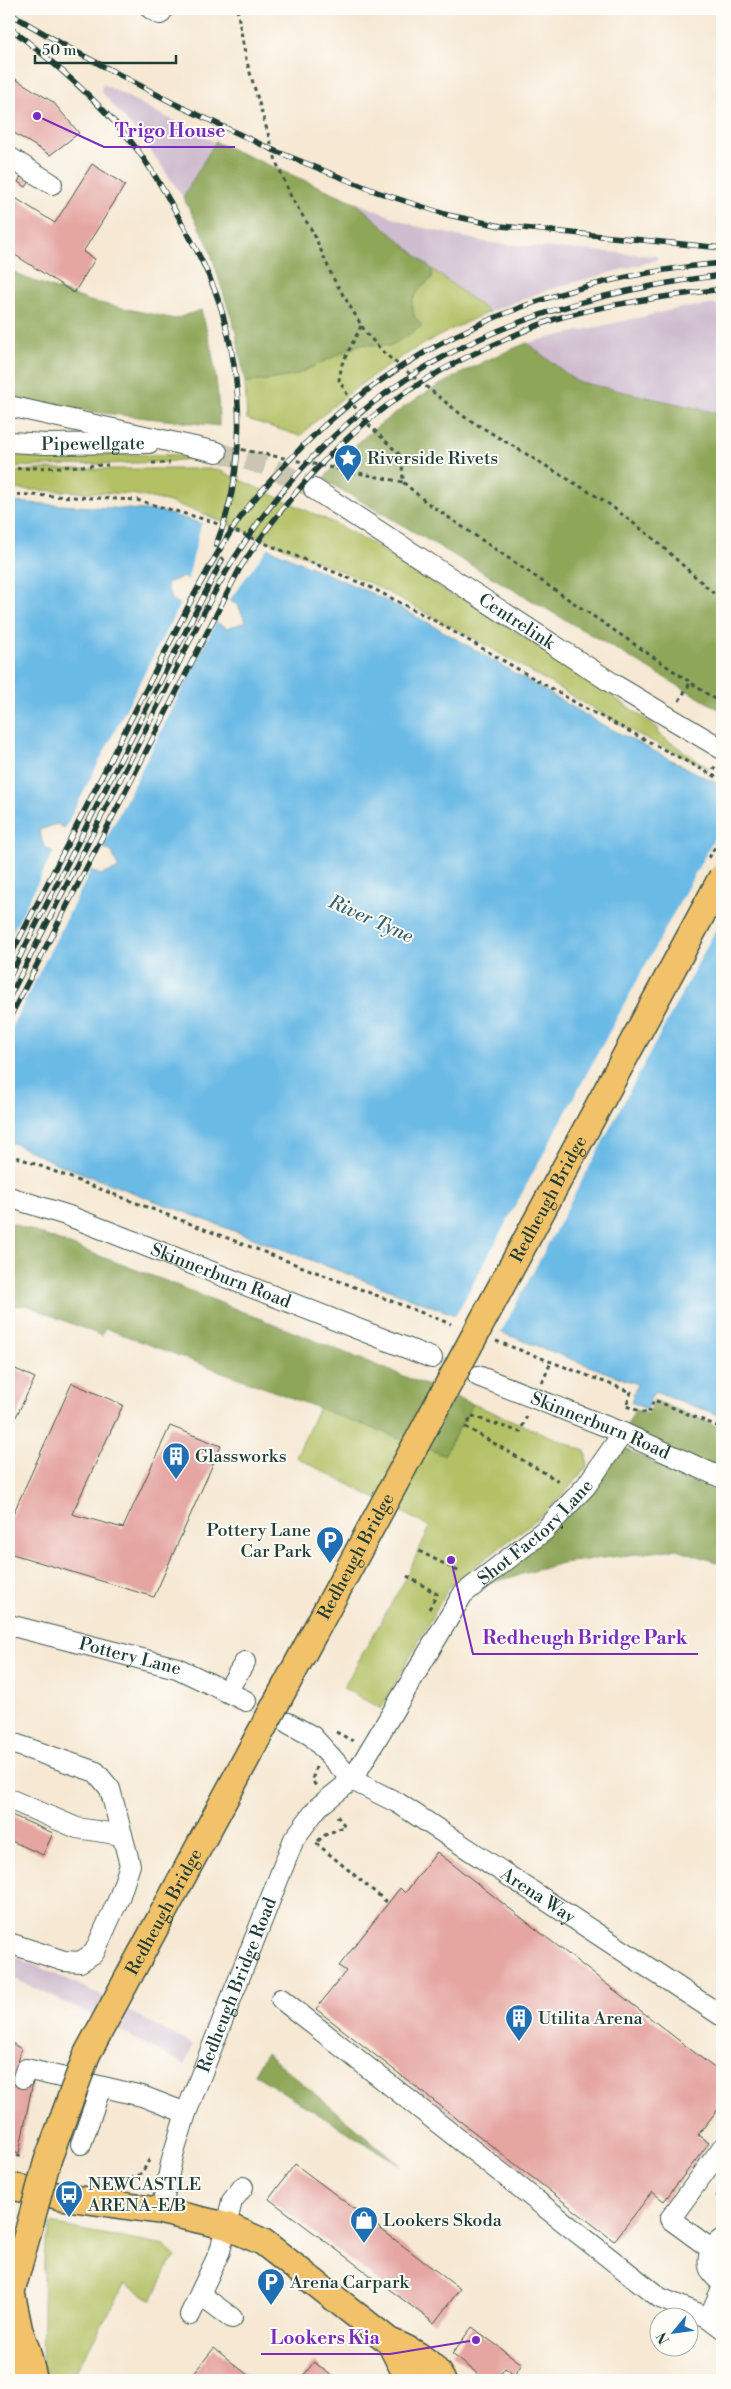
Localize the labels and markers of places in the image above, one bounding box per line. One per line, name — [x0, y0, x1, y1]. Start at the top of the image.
callout: Trigo House — [104, 113, 235, 147]
place icon: Riverside Rivets — [333, 443, 363, 482]
place label: Riverside Rivets — [367, 447, 498, 470]
building icon: Glassworks — [161, 1441, 191, 1480]
place label: Glassworks — [195, 1445, 287, 1468]
place label: Pottery Lane Car Park — [207, 1519, 313, 1563]
parking icon: Pottery Lane Car Park — [315, 1525, 345, 1564]
callout: Redheugh Bridge Park — [473, 1620, 698, 1654]
building icon: Utilita Arena — [504, 2003, 534, 2042]
place label: Utilita Arena — [538, 2007, 644, 2030]
place label: NEWCASTLE ARENA-E/B — [87, 2173, 201, 2217]
bus stop icon: NEWCASTLE ARENA-E/B — [54, 2179, 84, 2218]
shop icon: Lookers Skoda — [349, 2205, 379, 2244]
place label: Lookers Skoda — [383, 2209, 503, 2232]
parking icon: Arena Carpark — [256, 2267, 286, 2306]
place label: Arena Carpark — [289, 2271, 410, 2294]
callout: Lookers Kia — [261, 2320, 390, 2354]

